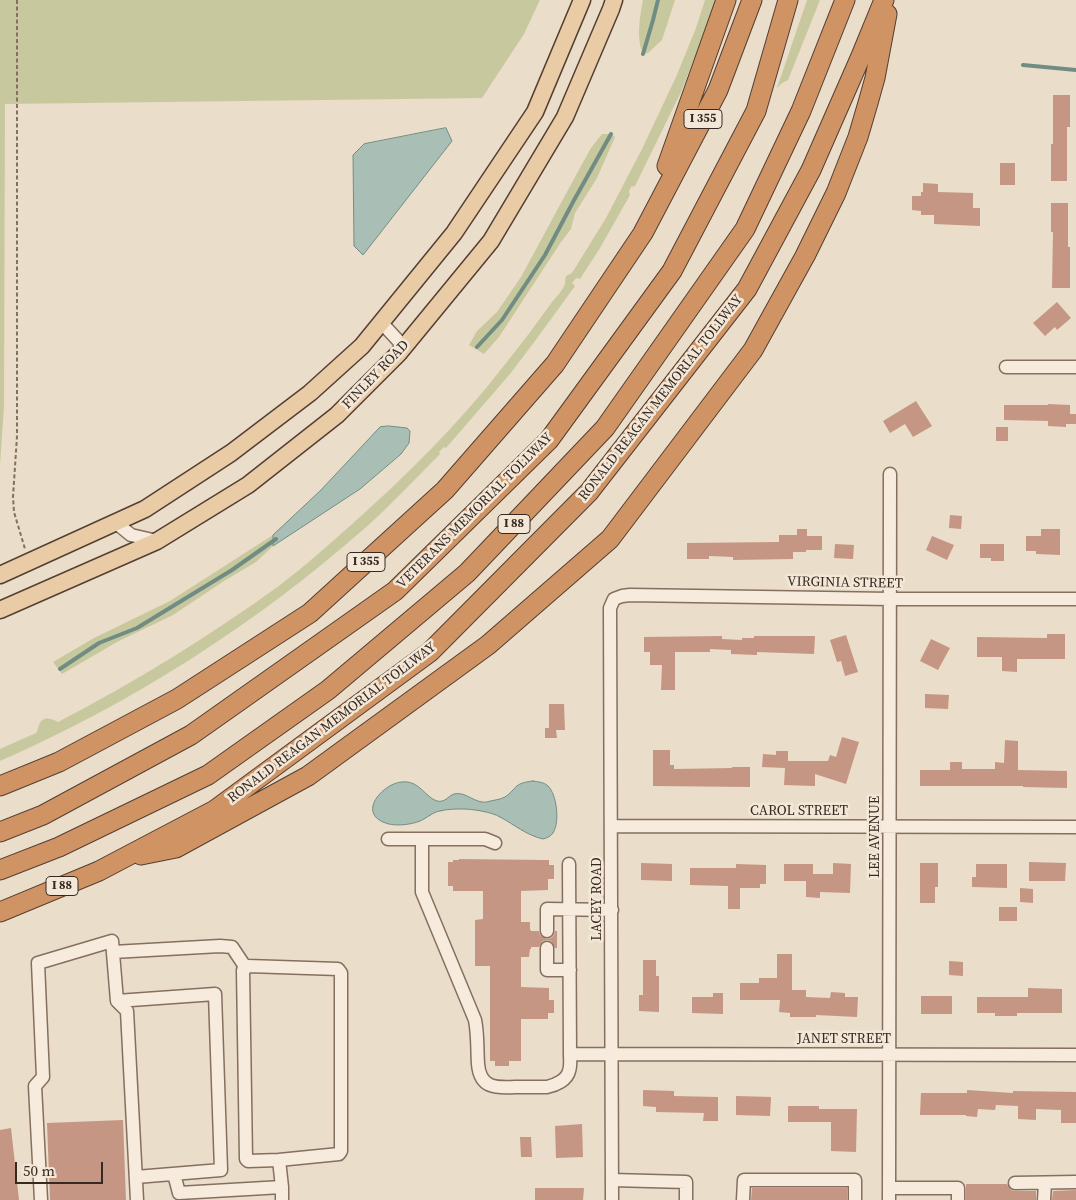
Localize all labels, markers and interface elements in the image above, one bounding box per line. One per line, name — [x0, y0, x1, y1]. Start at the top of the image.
road number: I 355 — [684, 110, 722, 128]
street label: RONALD REAGAN MEMORIAL TOLLWAY — [575, 292, 747, 504]
street label: FINLEY ROAD — [339, 337, 413, 413]
street label: VETERANS MEMORIAL TOLLWAY — [394, 430, 556, 592]
road number: I 88 — [498, 514, 530, 534]
road number: I 355 — [347, 552, 385, 572]
street label: VIRGINIA STREET — [787, 574, 903, 592]
street label: RONALD REAGAN MEMORIAL TOLLWAY — [224, 639, 440, 807]
street label: LEE AVENUE — [867, 796, 883, 878]
street label: CAROL STREET — [750, 803, 848, 819]
street label: LACEY ROAD — [589, 857, 605, 941]
road number: I 88 — [46, 876, 78, 896]
street label: JANET STREET — [797, 1031, 891, 1047]
scale bar — [18, 1152, 105, 1184]
text: 50 m — [23, 1160, 55, 1181]

